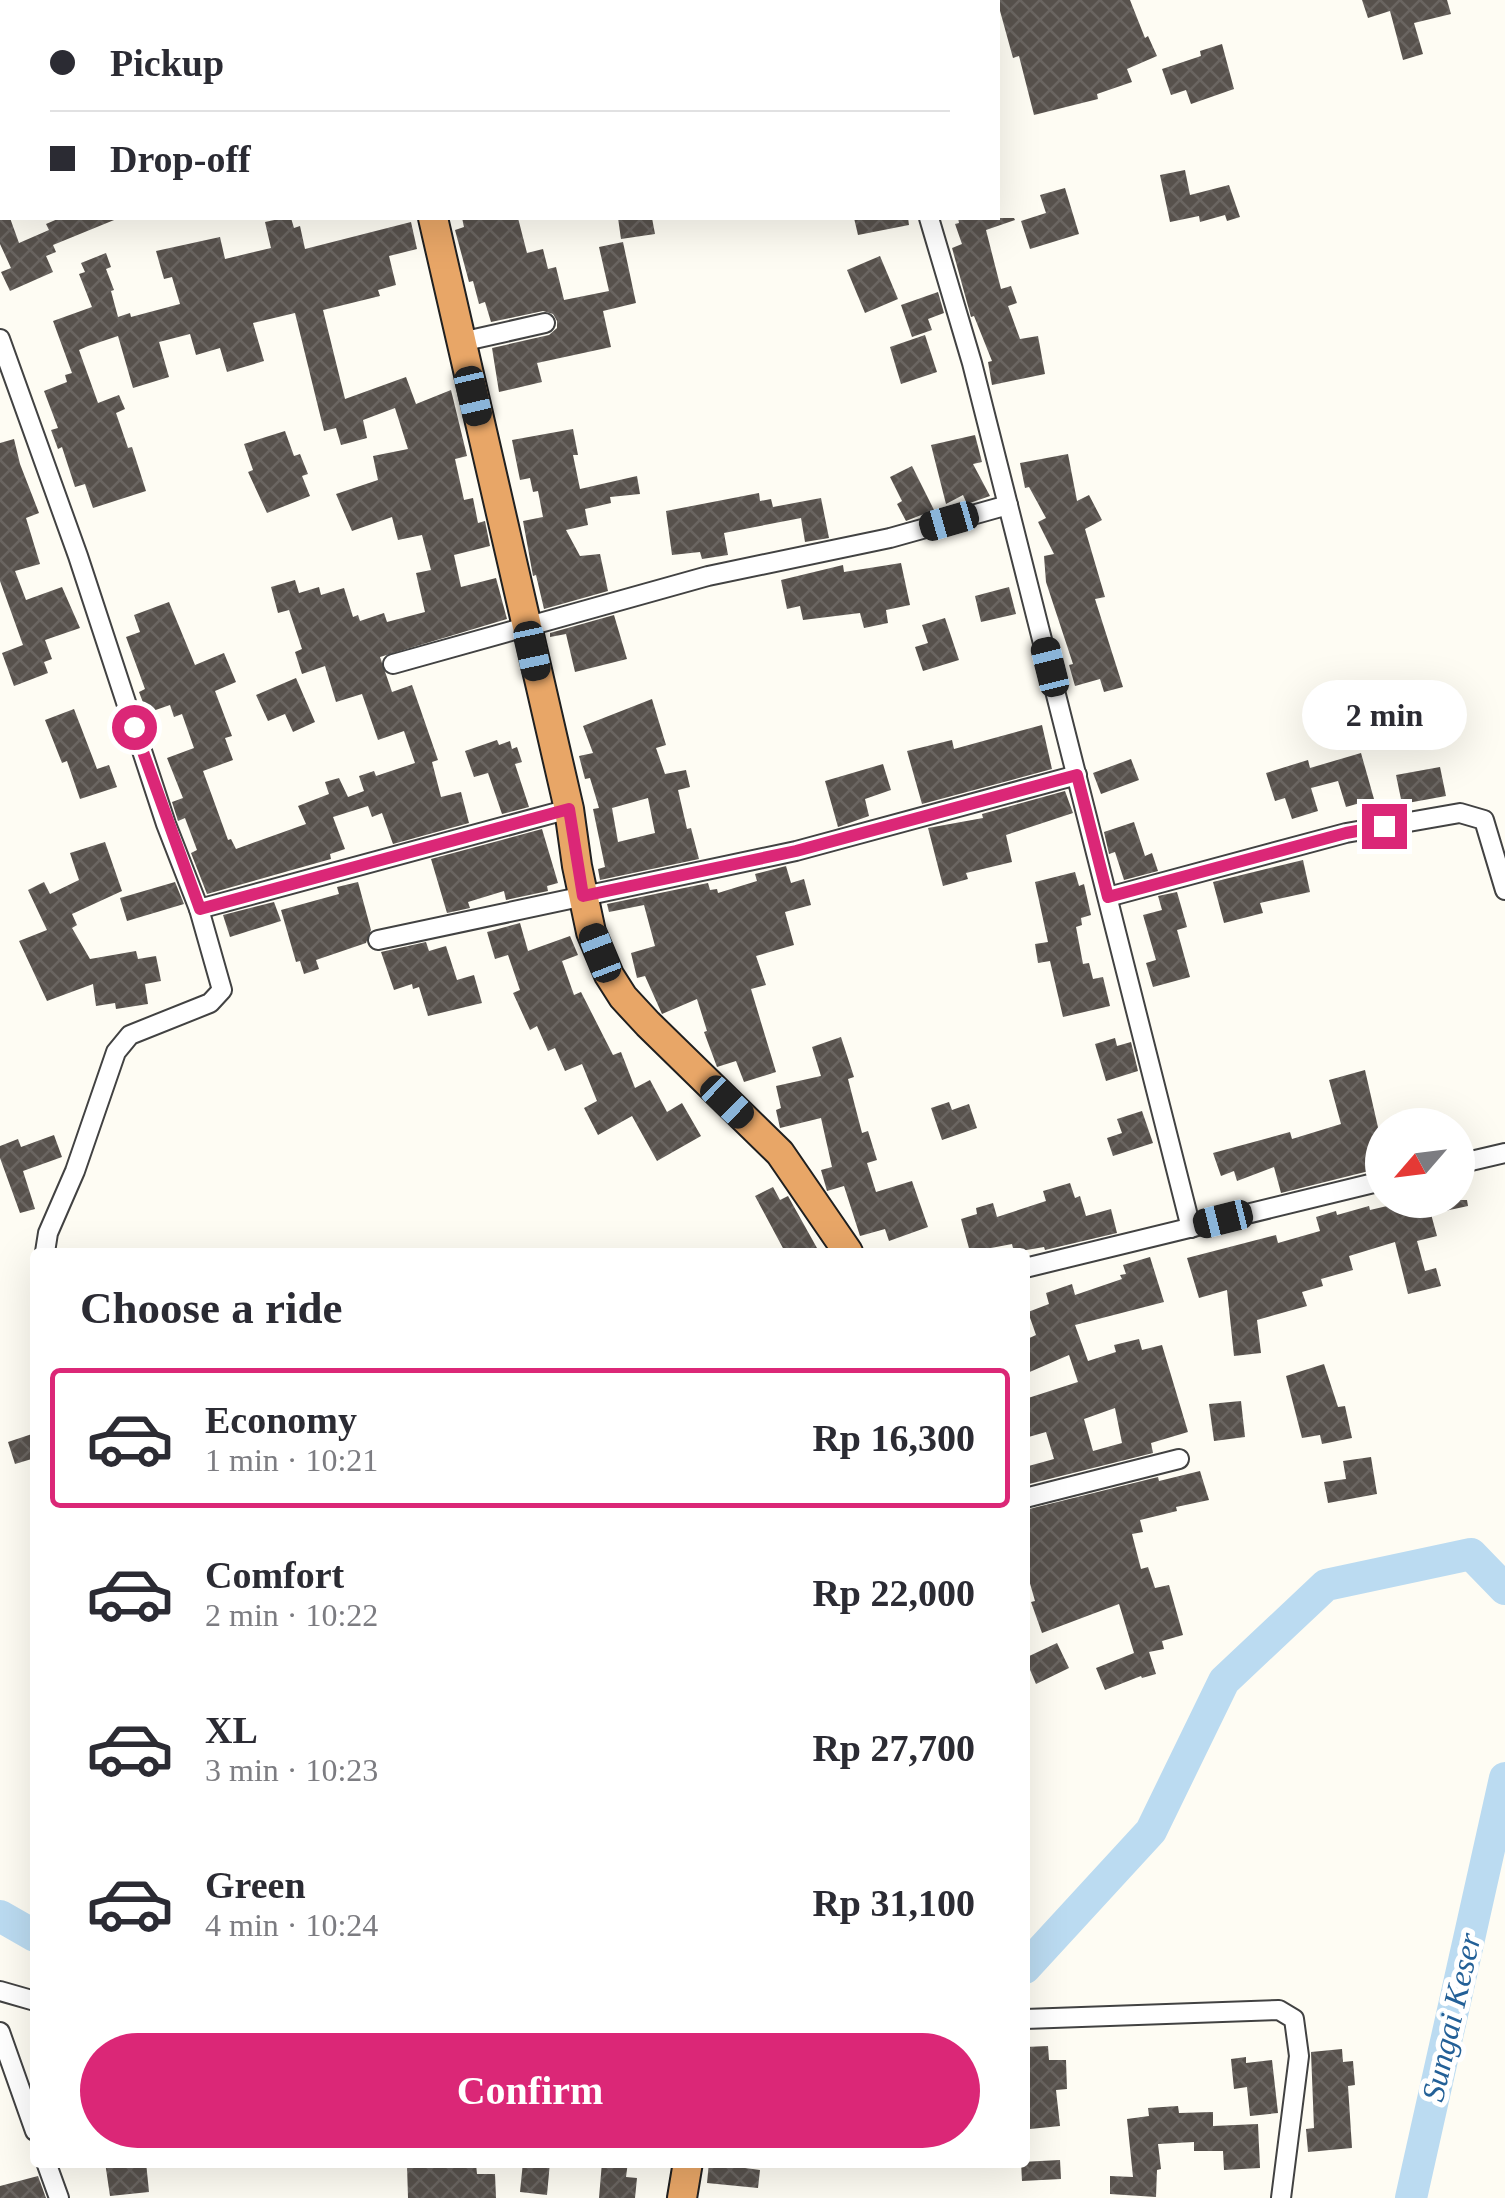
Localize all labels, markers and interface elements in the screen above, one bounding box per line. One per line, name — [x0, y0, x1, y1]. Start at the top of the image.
text: Pickup — [110, 42, 224, 84]
text: Drop-off — [110, 138, 251, 180]
car — [452, 363, 494, 429]
car — [916, 498, 982, 544]
car — [511, 619, 553, 683]
car — [1028, 634, 1072, 700]
callout: 2 min — [1302, 681, 1466, 751]
text: 2 min — [1346, 697, 1423, 733]
route start — [112, 705, 157, 750]
route end — [1362, 804, 1407, 849]
car — [575, 920, 625, 986]
car — [695, 1070, 759, 1134]
north arrow — [1365, 1108, 1475, 1218]
map controls — [1365, 1108, 1475, 1218]
car — [1190, 1197, 1256, 1241]
text: Choose a ride — [80, 1283, 343, 1333]
icon: car — [85, 1393, 175, 1483]
text: Economy — [205, 1399, 357, 1441]
text: Rp 16,300 — [812, 1417, 975, 1459]
text: 1 min · 10:21 — [205, 1442, 378, 1478]
icon: car — [85, 1548, 175, 1638]
text: Comfort — [205, 1554, 344, 1596]
text: Rp 22,000 — [812, 1572, 975, 1614]
text: 2 min · 10:22 — [205, 1597, 378, 1633]
icon: car — [85, 1703, 175, 1793]
text: XL — [205, 1709, 258, 1751]
text: Rp 27,700 — [812, 1727, 975, 1769]
text: 3 min · 10:23 — [205, 1752, 378, 1788]
icon: car — [85, 1858, 175, 1948]
text: Green — [205, 1864, 306, 1906]
text: Rp 31,100 — [812, 1882, 975, 1924]
text: 4 min · 10:24 — [205, 1907, 378, 1943]
water label: Sungai Keser — [1414, 1929, 1488, 2105]
button: Confirm — [80, 2033, 980, 2148]

